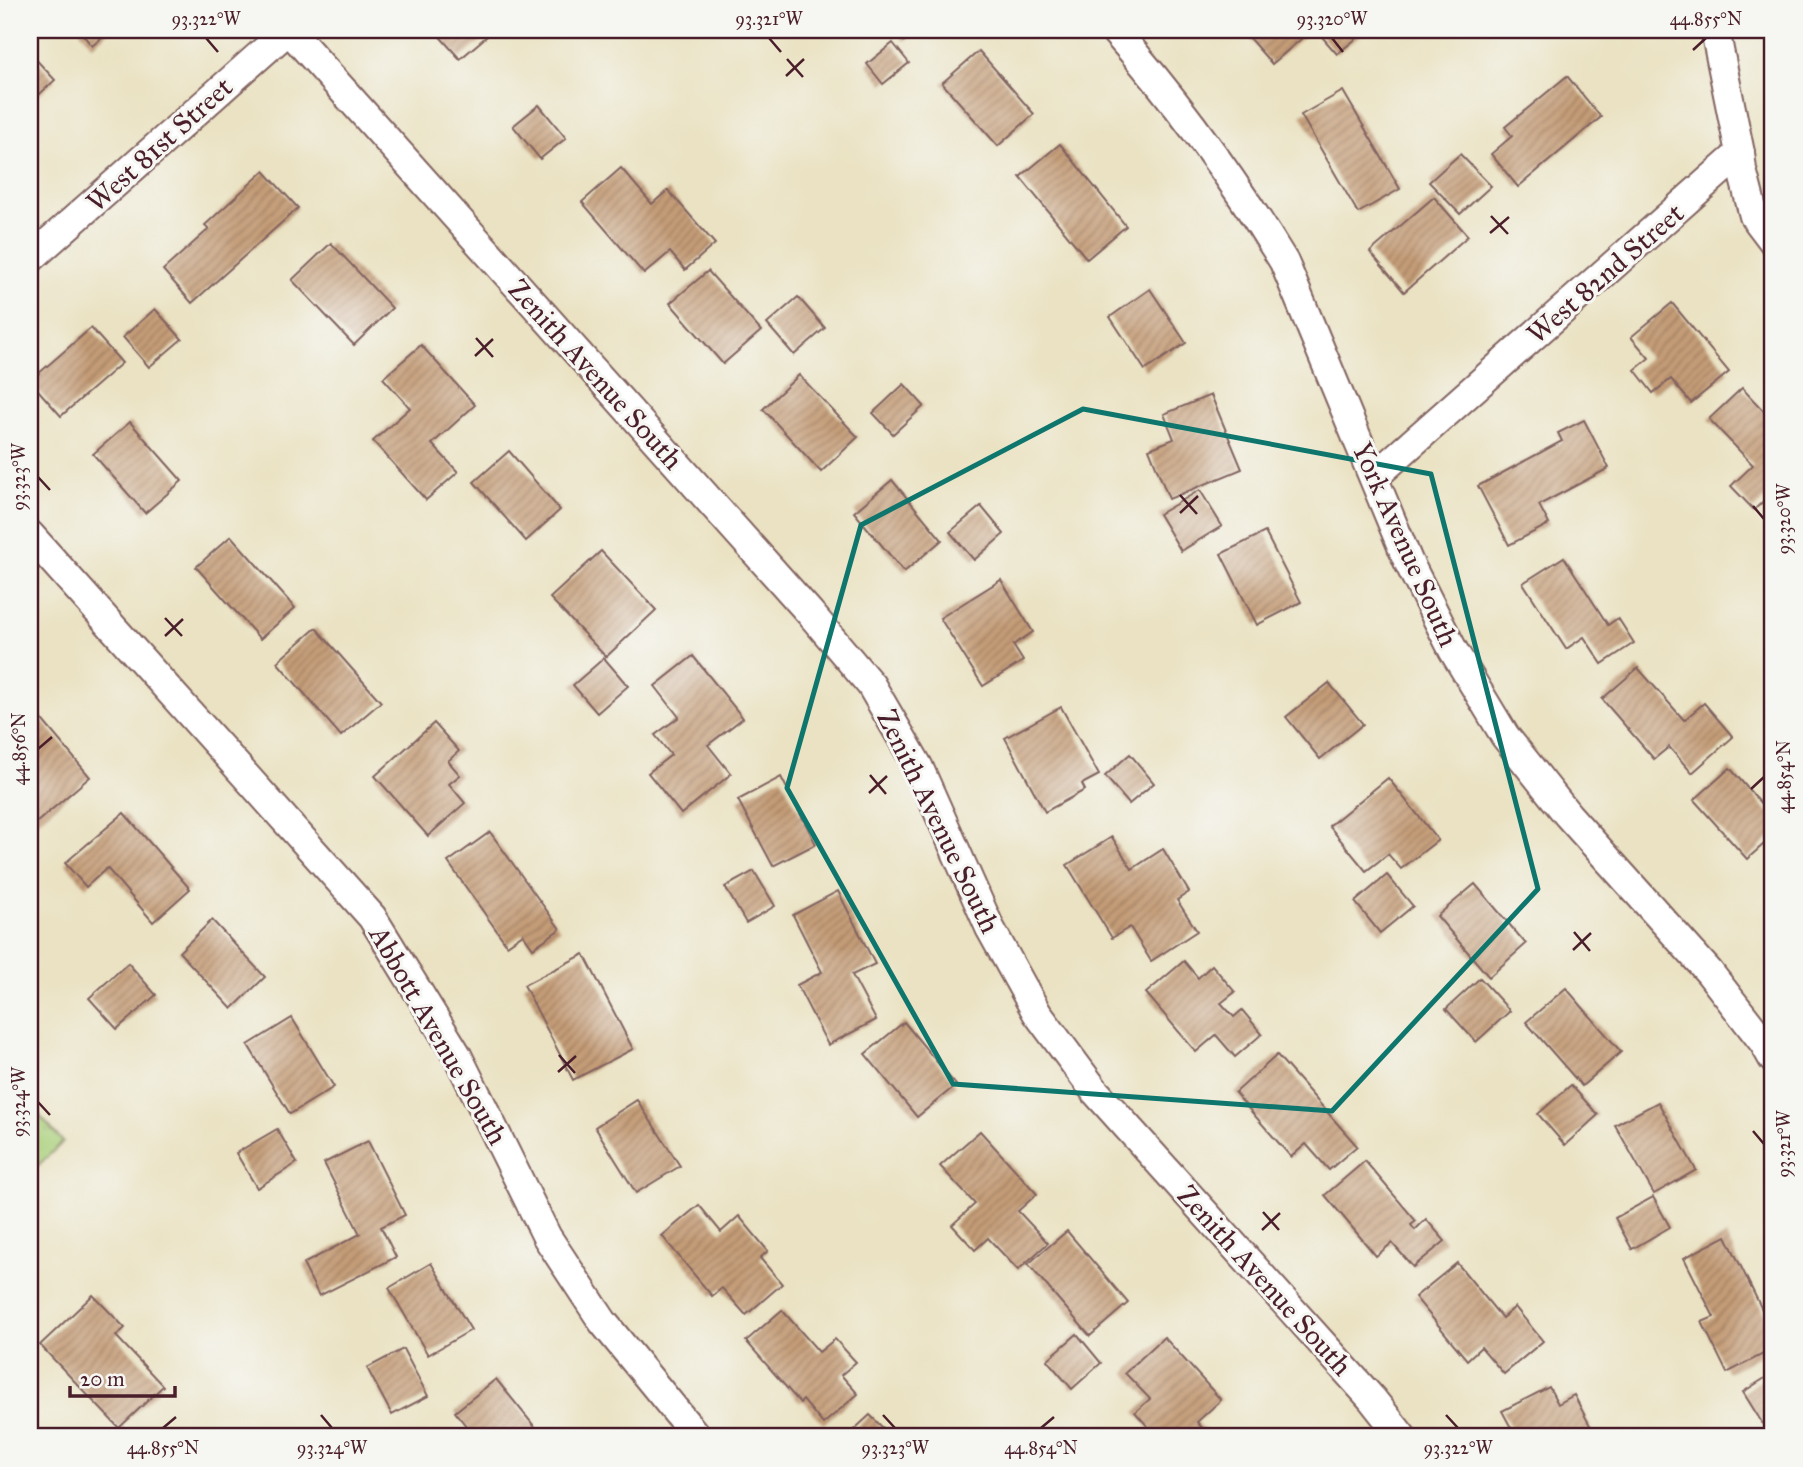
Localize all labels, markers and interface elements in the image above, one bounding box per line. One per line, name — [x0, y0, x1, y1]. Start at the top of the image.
text: 93.322°W — [171, 8, 241, 30]
text: 93.321°W — [735, 8, 804, 30]
text: 93.320°W — [1297, 8, 1368, 30]
text: 44.855°N — [1670, 8, 1742, 30]
street label: West 81st Street — [79, 69, 240, 219]
street label: West 82nd Street — [1520, 196, 1691, 351]
street label: Zenith Avenue South — [501, 272, 691, 477]
street label: York Avenue South — [1345, 436, 1467, 652]
text: 93.323°W — [8, 442, 30, 511]
text: 93.320°W — [1773, 483, 1795, 554]
street label: Zenith Avenue South — [869, 704, 1008, 939]
text: 44.856°N — [8, 712, 30, 786]
text: 44.854°N — [1773, 740, 1795, 814]
street label: Abbott Avenue South — [361, 919, 516, 1151]
text: 93.324°W — [8, 1066, 30, 1137]
text: 93.321°W — [1773, 1109, 1795, 1178]
street label: Zenith Avenue South — [1170, 1178, 1360, 1383]
scale bar — [70, 1355, 175, 1399]
text: 20 m — [80, 1366, 125, 1392]
text: 44.855°N — [127, 1437, 199, 1459]
text: 93.324°W — [297, 1437, 368, 1459]
text: 93.323°W — [861, 1437, 930, 1459]
text: 44.854°N — [1004, 1437, 1078, 1459]
text: 93.322°W — [1423, 1437, 1493, 1459]

